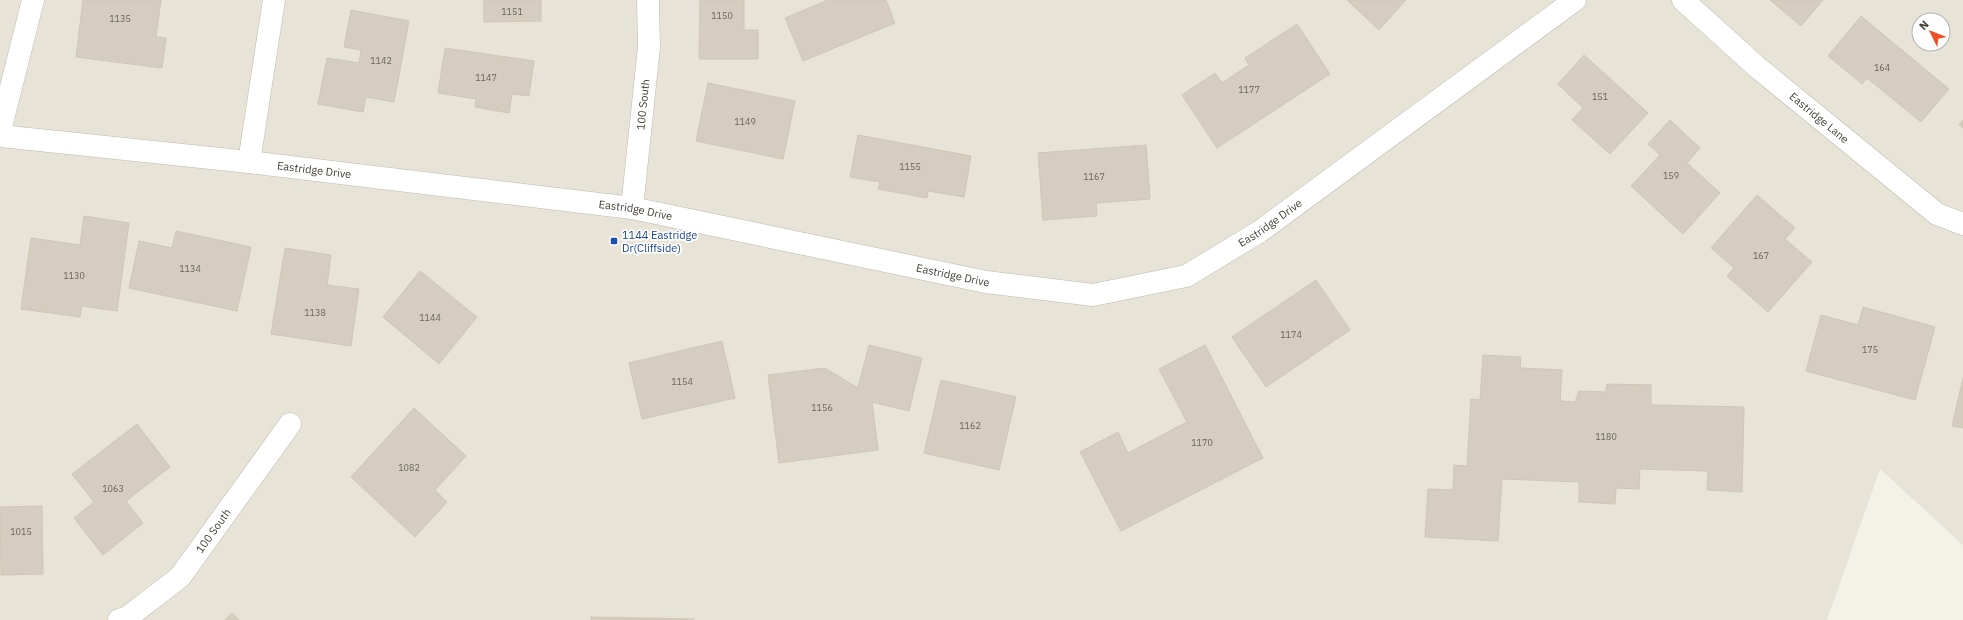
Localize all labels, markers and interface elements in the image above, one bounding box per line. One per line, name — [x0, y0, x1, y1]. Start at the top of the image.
house number: 1151 — [501, 6, 523, 17]
house number: 1150 — [711, 10, 733, 21]
north arrow — [1911, 12, 1951, 52]
house number: 1135 — [109, 13, 131, 24]
text: N — [1916, 17, 1932, 33]
house number: 1142 — [370, 55, 392, 66]
house number: 164 — [1874, 62, 1890, 73]
house number: 1147 — [475, 72, 497, 83]
street label: 100 South — [633, 78, 653, 131]
house number: 1177 — [1238, 84, 1260, 95]
street label: Eastridge Lane — [1787, 89, 1852, 146]
house number: 151 — [1592, 91, 1608, 102]
house number: 1149 — [734, 116, 756, 127]
street label: Eastridge Drive — [276, 158, 352, 181]
house number: 1155 — [899, 161, 921, 172]
house number: 159 — [1663, 170, 1679, 181]
house number: 1167 — [1083, 171, 1105, 182]
street label: Eastridge Drive — [1236, 196, 1305, 250]
street label: Eastridge Drive — [598, 197, 674, 223]
place label: 1144 Eastridge Dr(Cliffside) — [622, 228, 697, 255]
marker: 1144 Eastridge Dr(Cliffside) — [609, 236, 619, 246]
house number: 167 — [1753, 250, 1769, 261]
street label: Eastridge Drive — [915, 261, 990, 289]
house number: 1134 — [179, 263, 201, 274]
house number: 1130 — [63, 270, 85, 281]
house number: 1138 — [304, 307, 326, 318]
house number: 1144 — [419, 312, 441, 323]
house number: 1174 — [1280, 329, 1302, 340]
house number: 175 — [1862, 344, 1878, 355]
house number: 1154 — [671, 376, 693, 387]
house number: 1156 — [811, 402, 833, 413]
house number: 1162 — [959, 420, 981, 431]
house number: 1180 — [1595, 431, 1617, 442]
house number: 1170 — [1191, 437, 1213, 448]
house number: 1082 — [398, 462, 420, 473]
house number: 1063 — [102, 483, 124, 494]
street label: 100 South — [193, 506, 234, 556]
house number: 1015 — [10, 526, 32, 537]

